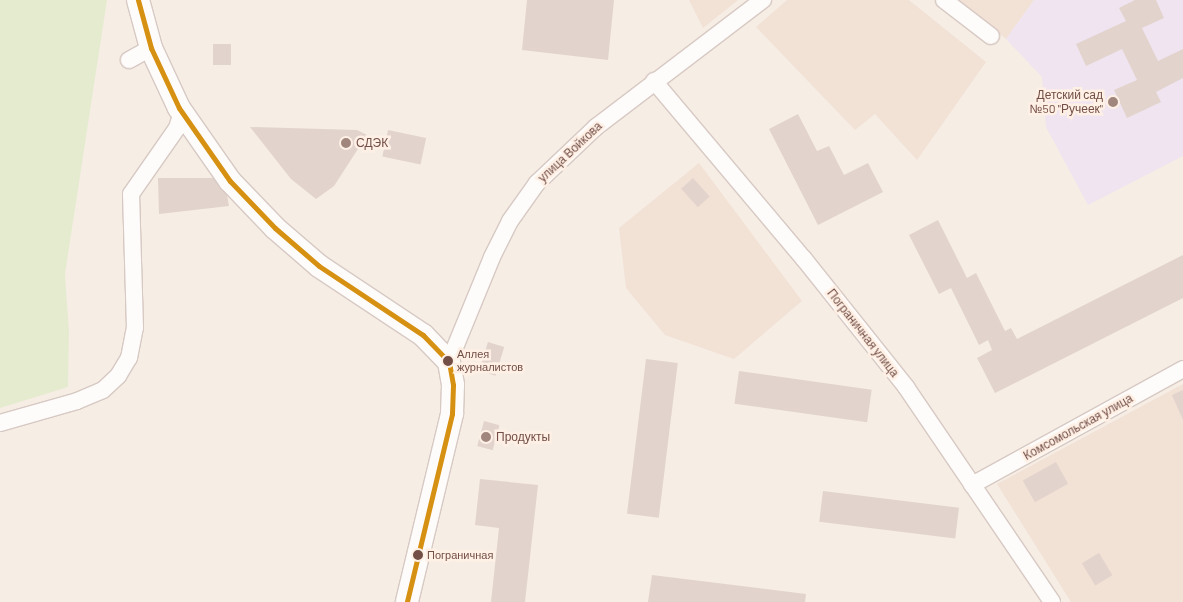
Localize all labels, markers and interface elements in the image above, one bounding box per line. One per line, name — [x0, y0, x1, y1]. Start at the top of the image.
place label: Детский сад №50 "Ручеек" — [1030, 88, 1103, 116]
marker: Детский сад №50 "Ручеек" — [1107, 96, 1119, 108]
street label: улица Войкова — [535, 119, 605, 185]
place label: СДЭК — [356, 136, 388, 150]
marker: СДЭК — [340, 137, 352, 149]
street label: Пограничная улица — [824, 286, 902, 380]
place label: Аллея журналистов — [457, 348, 523, 374]
marker: Аллея журналистов — [443, 356, 453, 366]
street label: Комсомольская улица — [1021, 391, 1135, 463]
place label: Продукты — [496, 430, 550, 444]
marker: Продукты — [480, 431, 492, 443]
place label: Пограничная — [427, 548, 493, 562]
marker: Пограничная — [413, 550, 423, 560]

